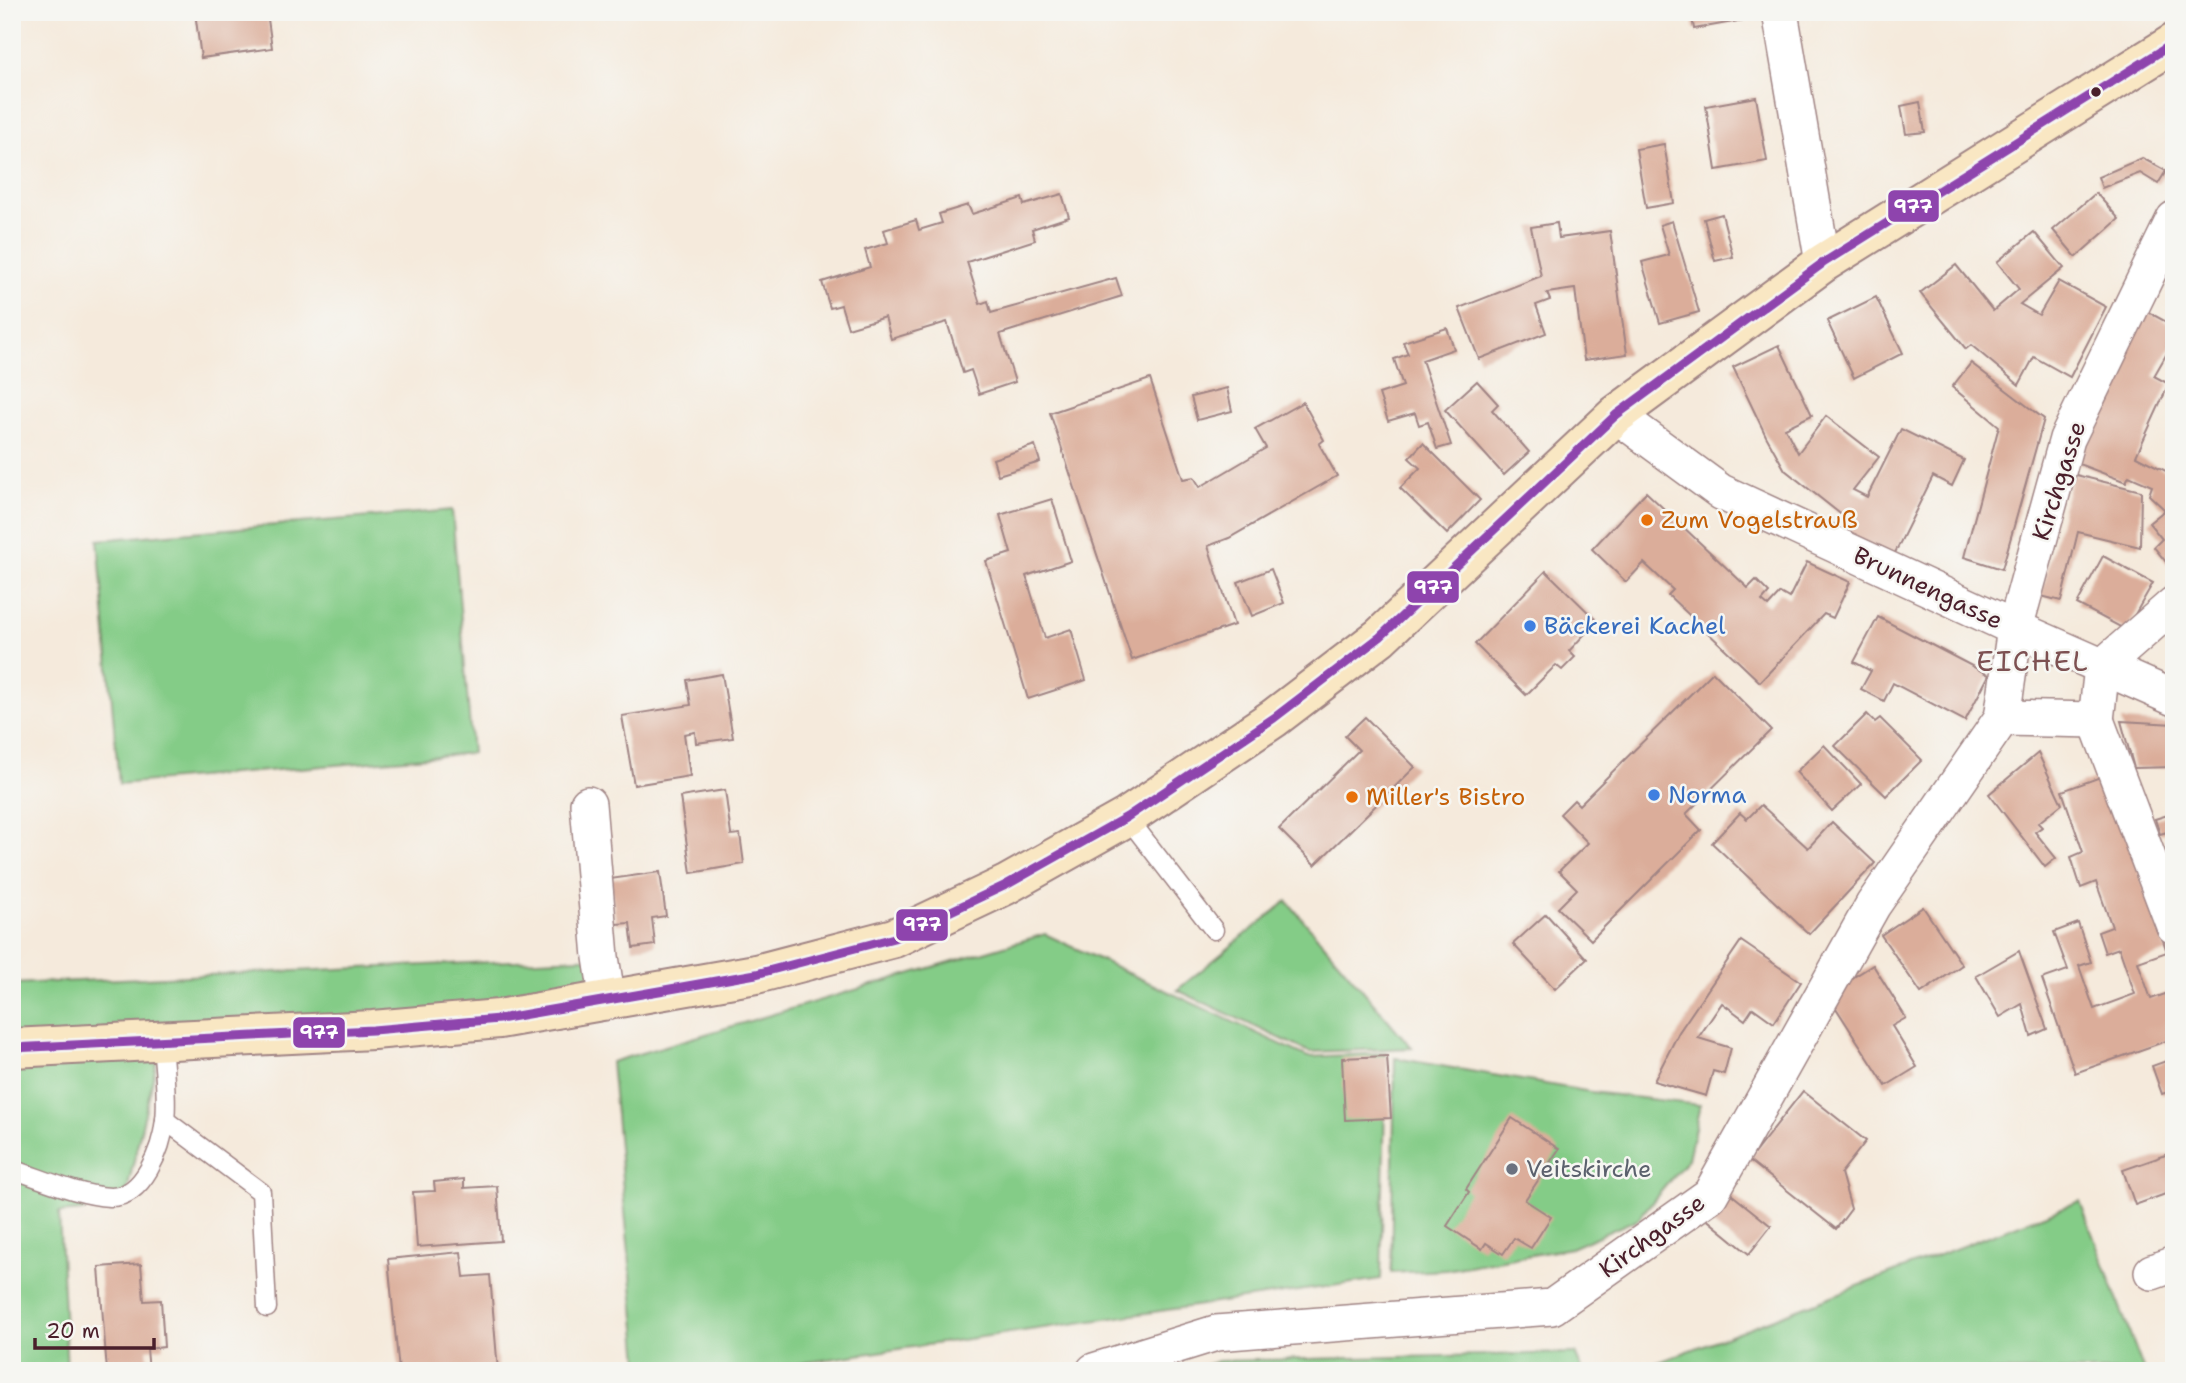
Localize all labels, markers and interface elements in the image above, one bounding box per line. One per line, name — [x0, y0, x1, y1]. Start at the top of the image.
unlabelled marker — [2089, 85, 2103, 99]
line badge: 977 — [1887, 189, 1940, 223]
text: 977 — [1893, 194, 1933, 219]
street label: Kirchgasse — [2025, 417, 2093, 545]
place label: Zum Vogelstrauß — [1661, 504, 1858, 536]
marker: Zum Vogelstrauß — [1639, 512, 1655, 528]
street label: Brunnengasse — [1848, 539, 2008, 637]
line badge: 977 — [1406, 570, 1460, 604]
text: 977 — [1413, 575, 1453, 600]
place label: Bäckerei Kachel — [1544, 610, 1726, 642]
marker: Bäckerei Kachel — [1522, 618, 1538, 634]
district label: EICHEL — [1976, 642, 2090, 680]
place label: Norma — [1668, 779, 1746, 811]
place label: Miller's Bistro — [1366, 781, 1525, 813]
marker: Norma — [1646, 787, 1662, 803]
marker: Miller's Bistro — [1344, 789, 1360, 805]
line badge: 977 — [895, 908, 949, 942]
text: 977 — [902, 912, 942, 937]
line badge: 977 — [292, 1016, 346, 1049]
text: 977 — [299, 1020, 339, 1045]
place label: Veitskirche — [1526, 1153, 1652, 1185]
marker: Veitskirche — [1504, 1161, 1520, 1177]
street label: Kirchgasse — [1593, 1187, 1711, 1285]
scale bar — [35, 1306, 154, 1350]
text: 20 m — [46, 1317, 100, 1345]

